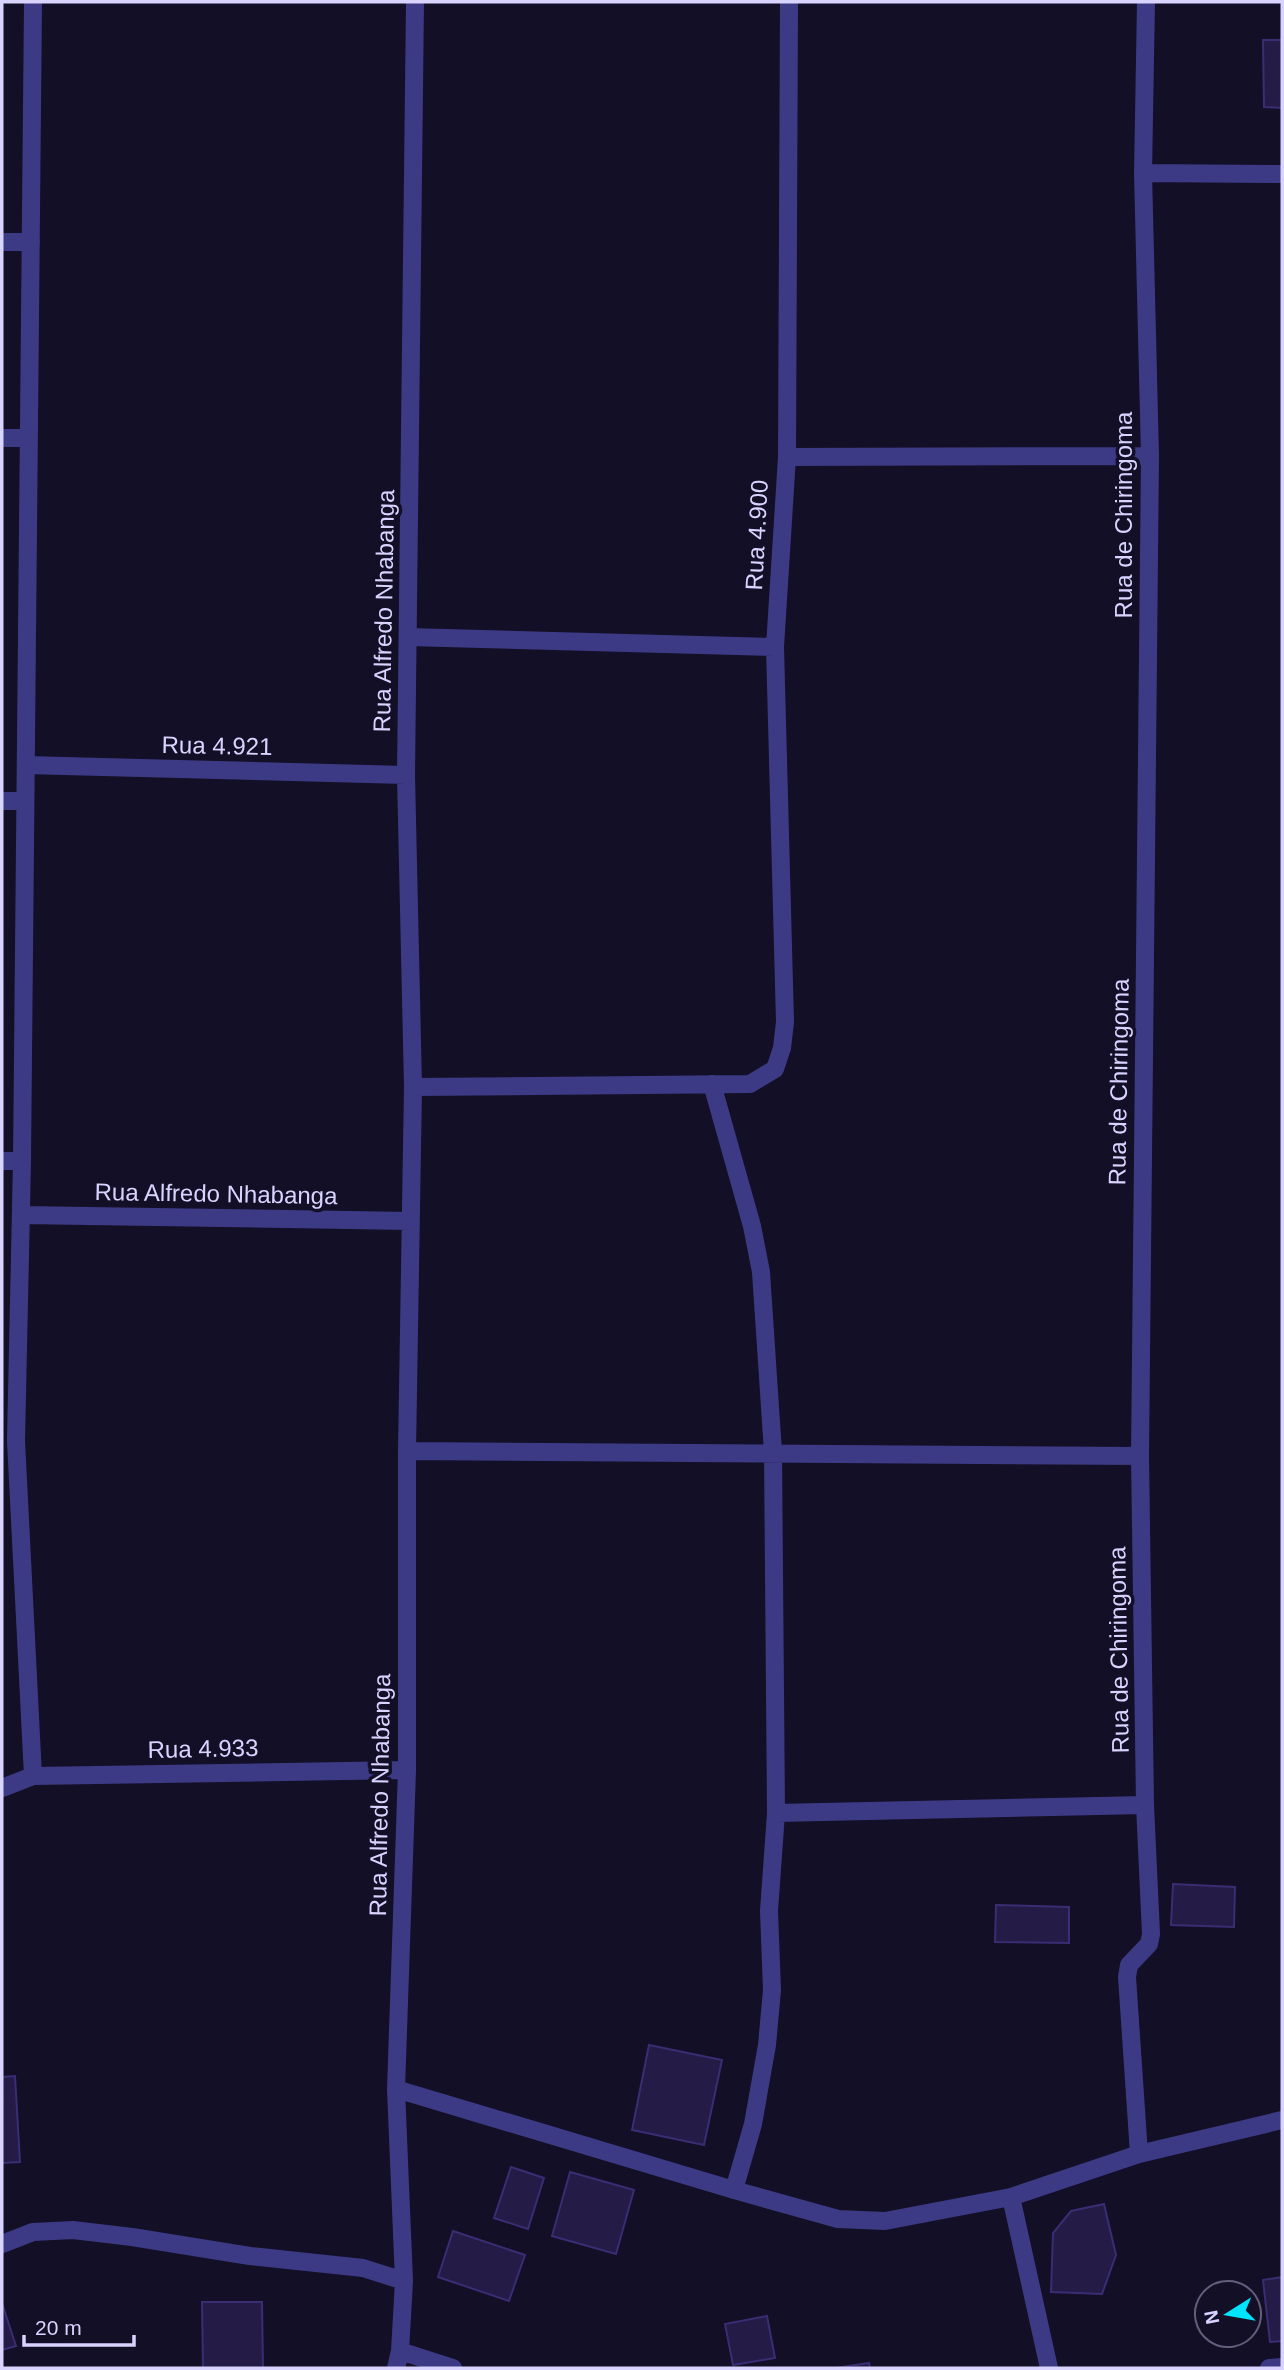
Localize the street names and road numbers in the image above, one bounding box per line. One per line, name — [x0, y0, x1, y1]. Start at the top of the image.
street label: Rua de Chiringoma — [1110, 411, 1137, 618]
street label: Rua 4.900 — [740, 479, 773, 591]
street label: Rua Alfredo Nhabanga — [368, 489, 399, 733]
street label: Rua 4.921 — [161, 731, 273, 760]
street label: Rua de Chiringoma — [1103, 978, 1134, 1186]
street label: Rua Alfredo Nhabanga — [94, 1178, 338, 1209]
street label: Rua de Chiringoma — [1103, 1546, 1134, 1754]
street label: Rua Alfredo Nhabanga — [364, 1673, 395, 1917]
street label: Rua 4.933 — [147, 1734, 259, 1763]

